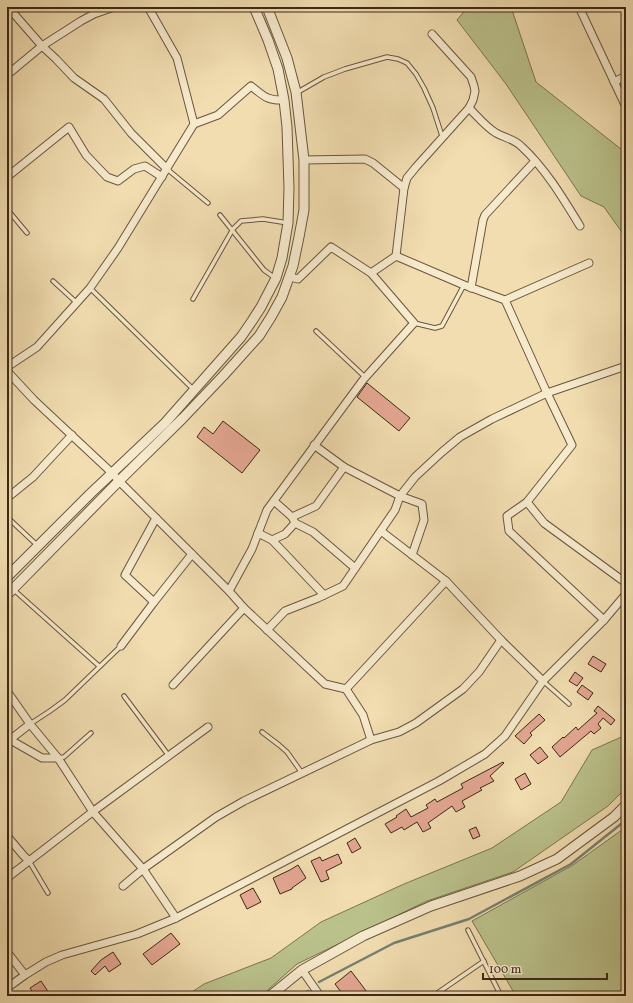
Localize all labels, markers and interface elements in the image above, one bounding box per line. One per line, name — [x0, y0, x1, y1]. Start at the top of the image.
scale bar — [483, 955, 607, 981]
text: 100 m — [489, 962, 522, 978]

